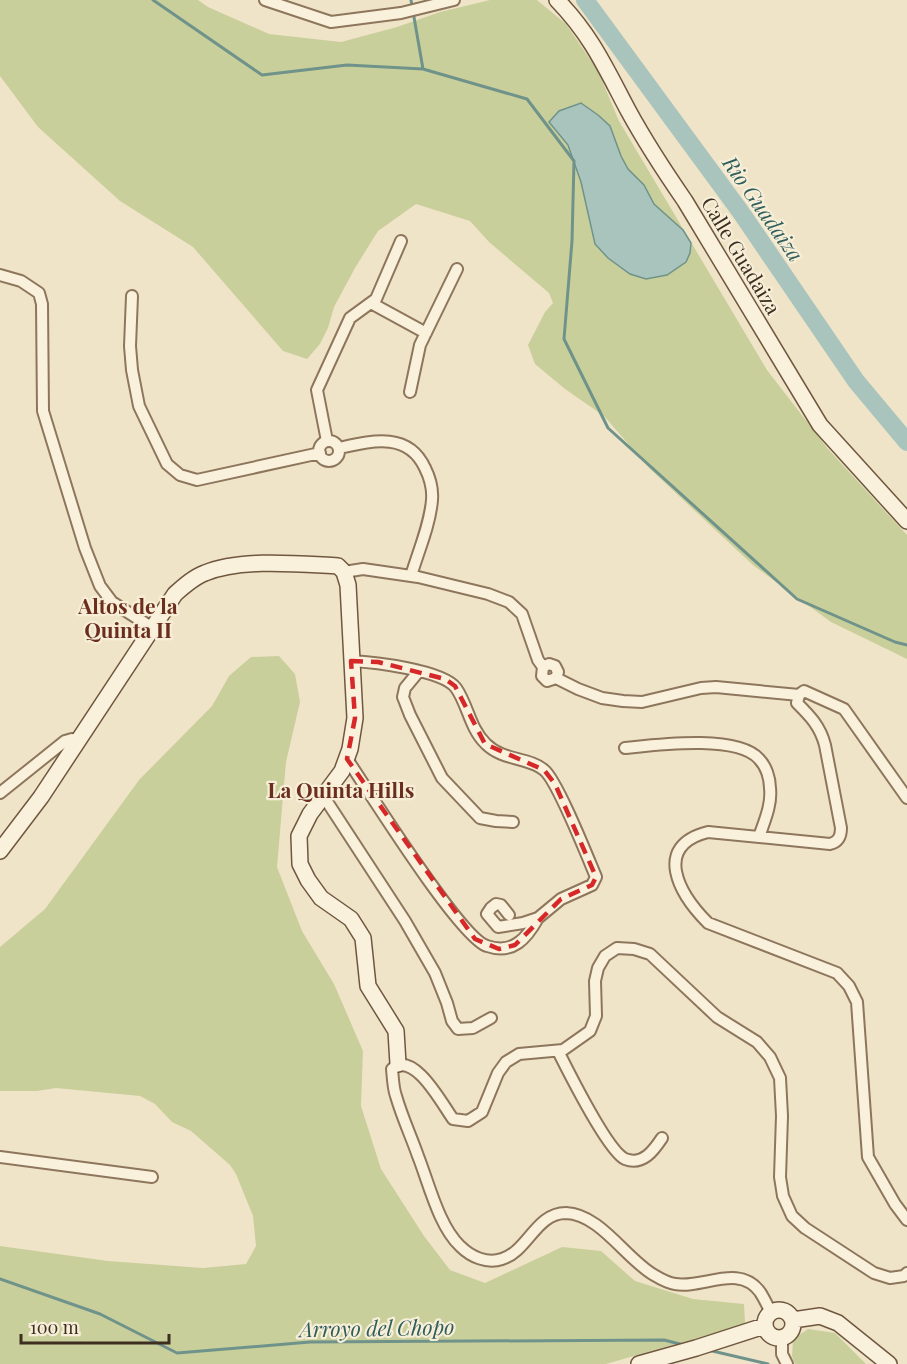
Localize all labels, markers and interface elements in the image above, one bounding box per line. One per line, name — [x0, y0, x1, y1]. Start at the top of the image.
water label: Rio Guadaiza — [717, 149, 811, 266]
street label: Calle Guadaiza — [696, 191, 788, 319]
district label: Altos de la Quinta II — [77, 591, 178, 643]
district label: La Quinta Hills — [268, 775, 414, 803]
scale bar — [21, 1307, 170, 1345]
water label: Arroyo del Chopo — [297, 1312, 455, 1342]
text: 100 m — [30, 1315, 79, 1339]

